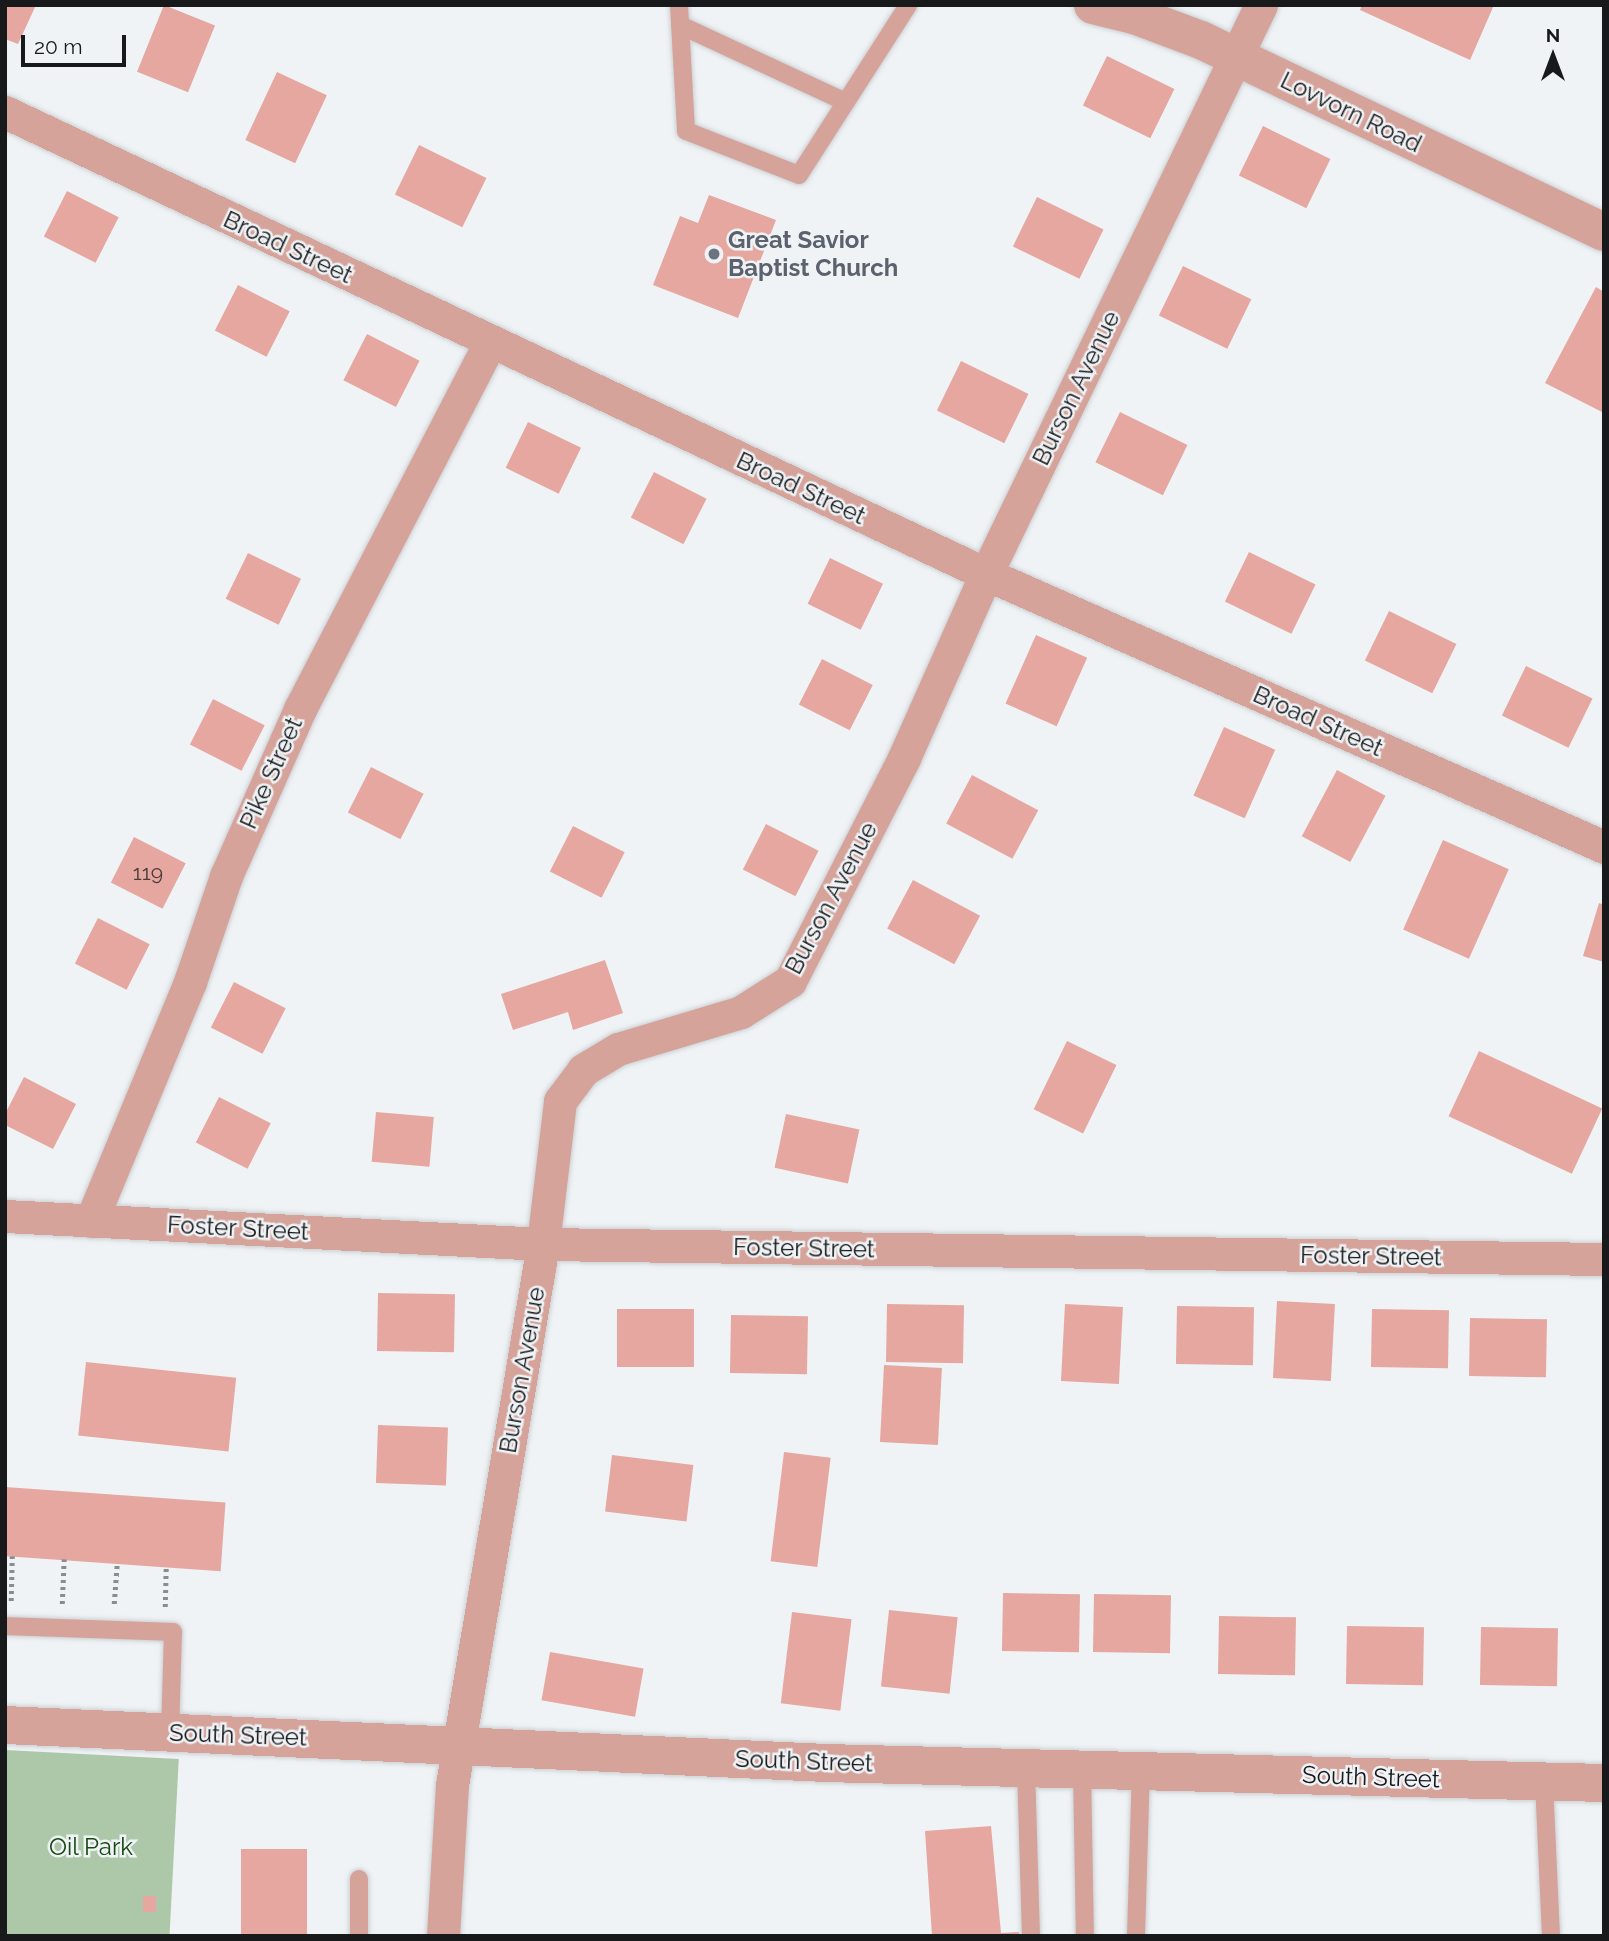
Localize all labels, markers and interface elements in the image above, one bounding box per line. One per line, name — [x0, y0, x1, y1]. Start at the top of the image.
scale bar — [24, 21, 130, 65]
north arrow — [1518, 21, 1588, 91]
text: N — [1546, 24, 1560, 46]
text: 20 m — [34, 34, 82, 59]
street label: Lovvorn Road — [1276, 66, 1426, 158]
street label: Broad Street — [219, 205, 357, 289]
place label: Great Savior Baptist Church — [728, 226, 898, 282]
marker: Great Savior Baptist Church — [706, 246, 722, 262]
street label: Burson Avenue — [1026, 306, 1126, 470]
street label: Broad Street — [732, 446, 870, 530]
street label: Broad Street — [1249, 680, 1387, 762]
street label: Pike Street — [234, 713, 308, 833]
street label: Burson Avenue — [779, 817, 883, 979]
house number: 119 — [133, 860, 163, 886]
street label: Foster Street — [166, 1210, 310, 1246]
street label: Foster Street — [733, 1232, 875, 1264]
street label: Foster Street — [1300, 1240, 1442, 1272]
street label: Burson Avenue — [493, 1284, 551, 1456]
street label: South Street — [169, 1718, 307, 1752]
street label: South Street — [735, 1744, 873, 1778]
street label: South Street — [1302, 1760, 1440, 1794]
park label: Oil Park — [49, 1833, 133, 1861]

